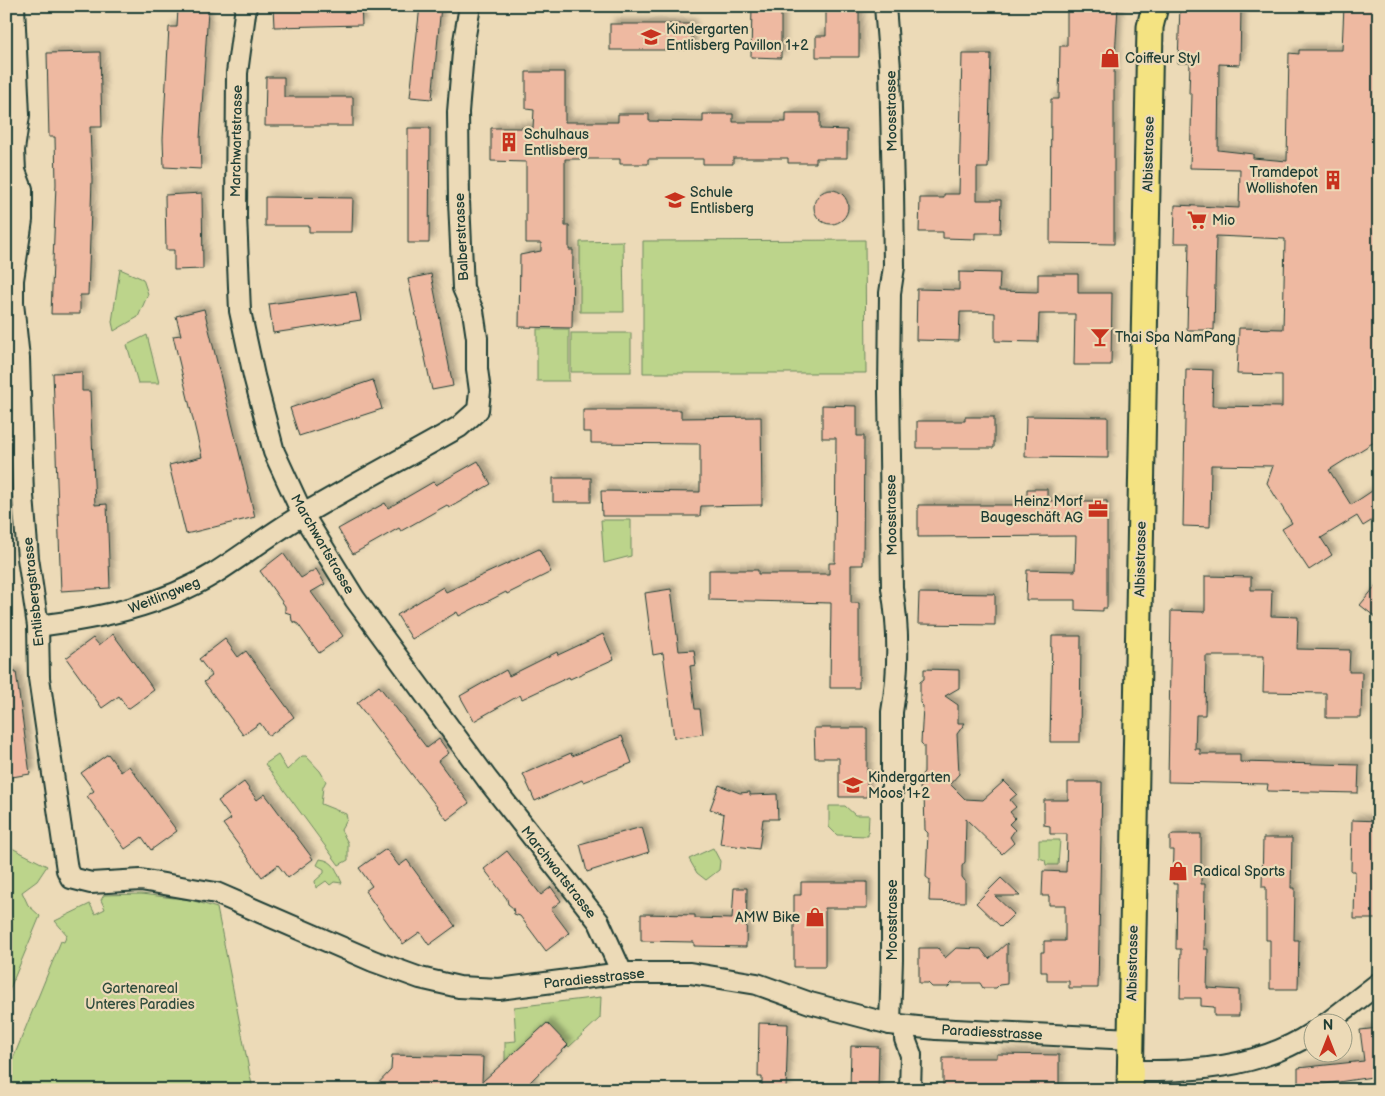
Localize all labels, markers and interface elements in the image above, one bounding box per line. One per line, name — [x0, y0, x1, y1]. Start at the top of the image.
place label: Kindergarten Entlisberg Pavillon 1+2 — [666, 21, 809, 54]
school or university icon: Kindergarten Entlisberg Pavillon 1+2 — [640, 26, 662, 48]
shop icon: Coiffeur Styl — [1099, 47, 1121, 69]
place label: Coiffeur Styl — [1125, 50, 1200, 67]
street label: Moosstrasse — [882, 70, 901, 152]
street label: Marchwartstrasse — [227, 85, 246, 197]
street label: Albisstrasse — [1139, 116, 1158, 192]
place label: Schulhaus Entlisberg — [524, 126, 589, 159]
building icon: Schulhaus Entlisberg — [498, 131, 520, 153]
place label: Tramdepot Wollishofen — [1246, 164, 1319, 197]
building icon: Tramdepot Wollishofen — [1322, 169, 1344, 191]
place label: Schule Entlisberg — [690, 184, 754, 217]
school or university icon: Schule Entlisberg — [664, 189, 686, 211]
street label: Balberstrasse — [451, 193, 472, 281]
supermarket icon: Mio — [1186, 209, 1208, 231]
place label: Mio — [1212, 212, 1235, 229]
bar icon: Thai Spa NamPang — [1089, 326, 1111, 348]
place label: Thai Spa NamPang — [1115, 329, 1236, 346]
street label: Moosstrasse — [882, 474, 901, 556]
street label: Marchwartstrasse — [287, 491, 358, 597]
place label: Heinz Morf Baugeschäft AG — [980, 493, 1084, 526]
office icon: Heinz Morf Baugeschäft AG — [1087, 498, 1109, 520]
street label: Albisstrasse — [1131, 521, 1150, 597]
street label: Entlisbergstrasse — [19, 536, 48, 647]
street label: Weitlingweg — [126, 573, 203, 618]
place label: Kindergarten Moos 1+2 — [868, 769, 951, 802]
school or university icon: Kindergarten Moos 1+2 — [842, 774, 864, 796]
street label: Marchwartstrasse — [517, 823, 600, 922]
shop icon: Radical Sports — [1167, 860, 1189, 882]
place label: Radical Sports — [1193, 863, 1285, 880]
street label: Moosstrasse — [884, 879, 901, 961]
shop icon: AMW Bike — [804, 906, 826, 928]
place label: AMW Bike — [735, 909, 800, 926]
street label: Albisstrasse — [1123, 925, 1142, 1001]
street label: Paradiesstrasse — [543, 965, 645, 992]
park label: Gartenareal Unteres Paradies — [85, 980, 195, 1013]
north arrow — [1302, 1014, 1352, 1064]
text: N — [1323, 1017, 1333, 1034]
street label: Paradiesstrasse — [941, 1021, 1043, 1044]

